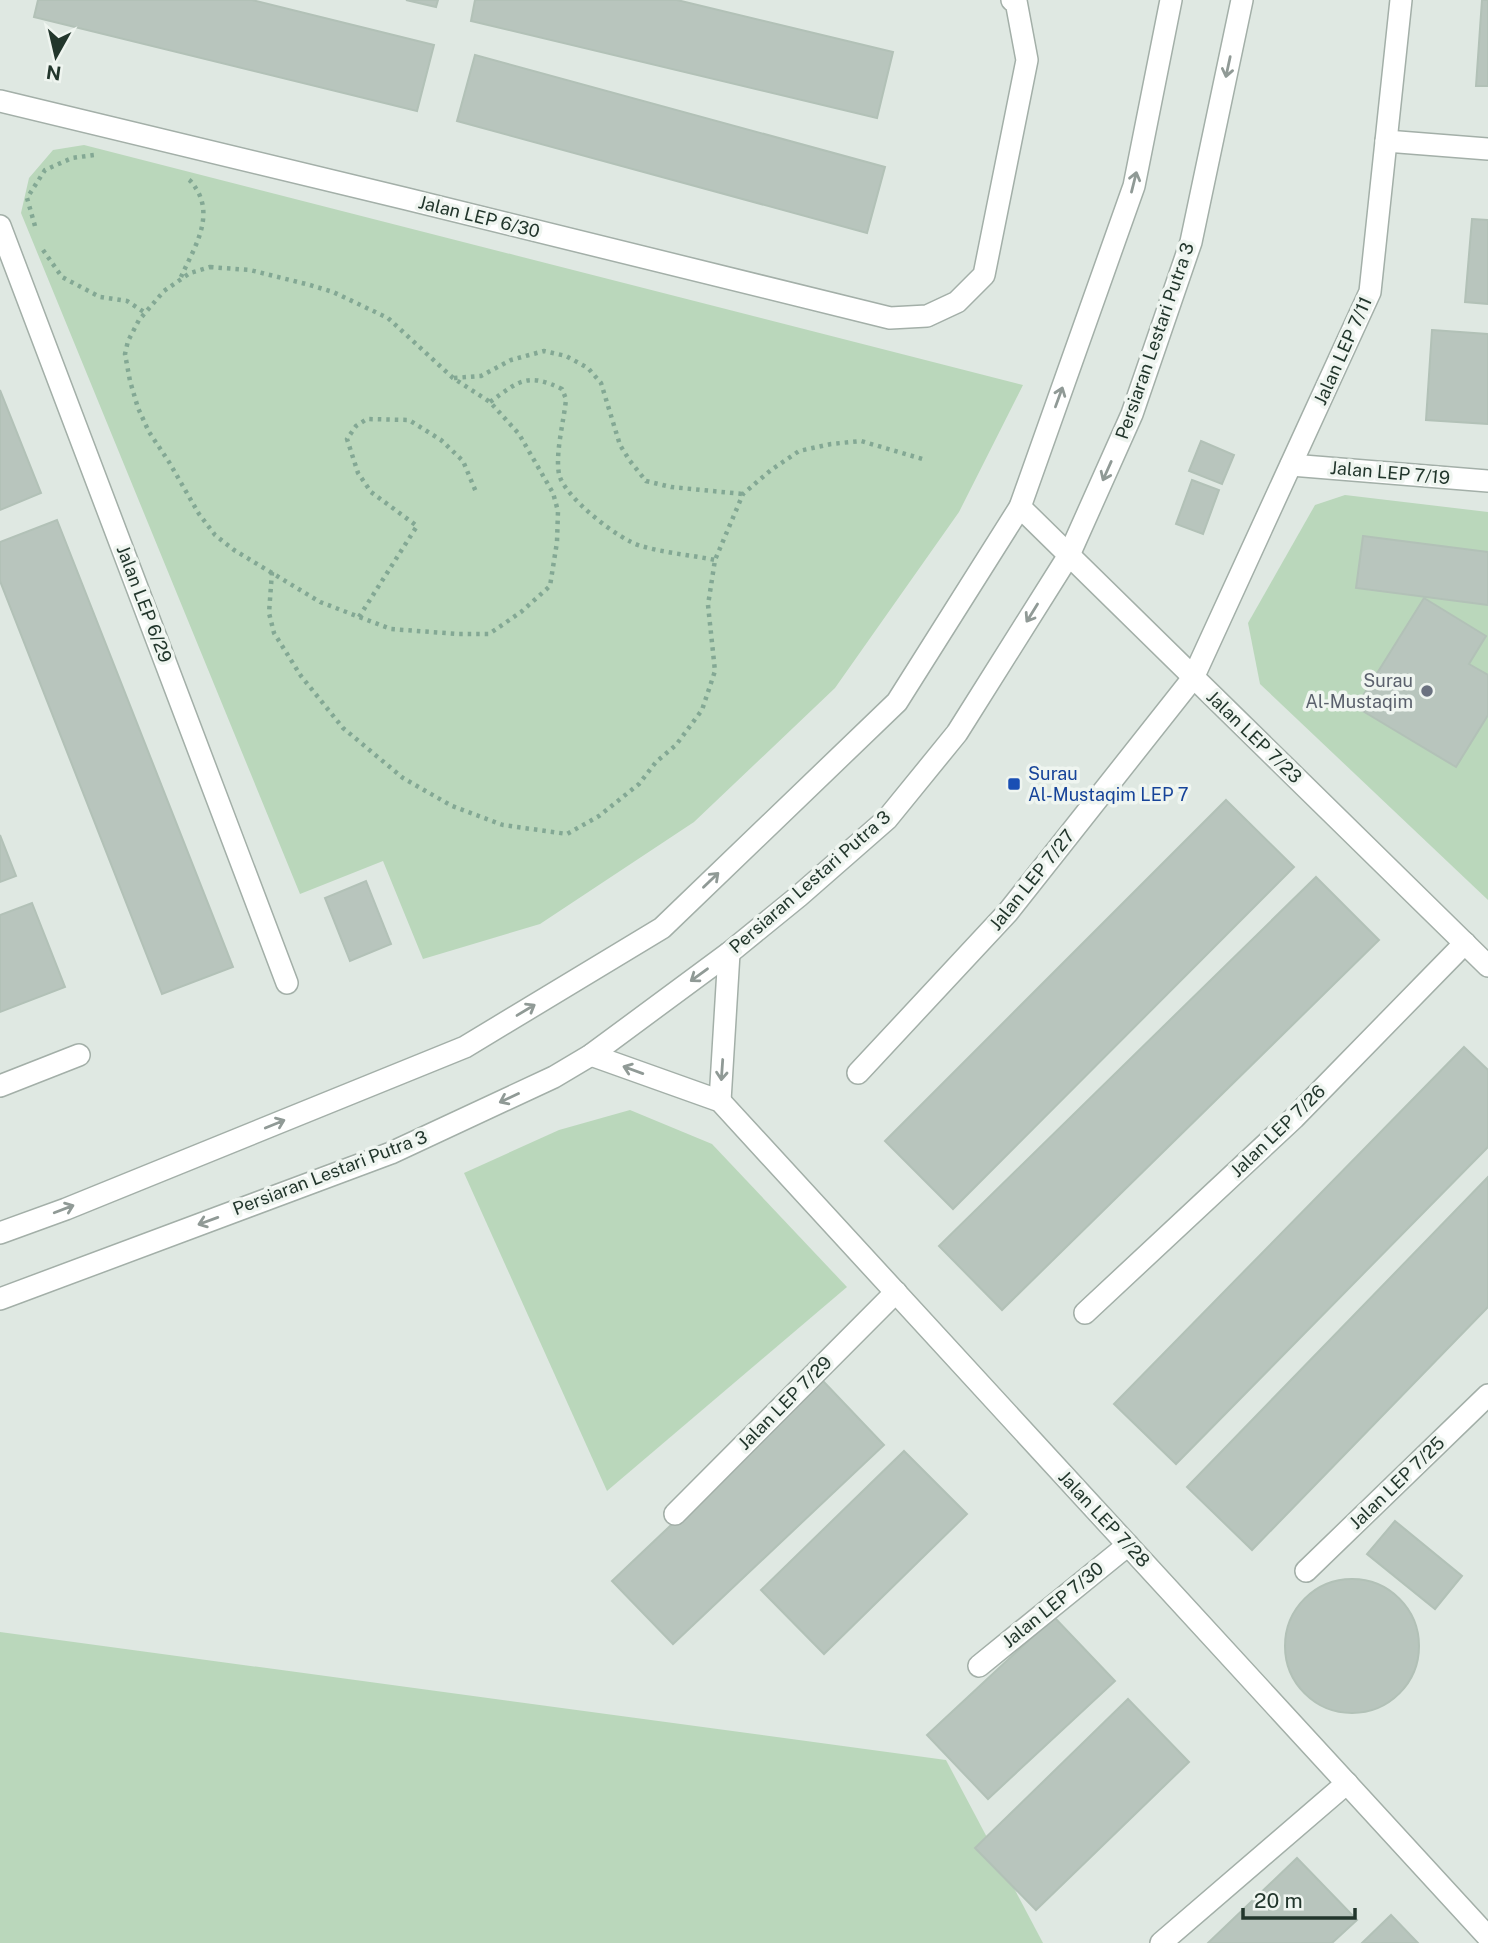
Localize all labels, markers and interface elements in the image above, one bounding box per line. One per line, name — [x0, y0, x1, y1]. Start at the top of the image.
north arrow — [21, 21, 91, 91]
one-way arrow — [1220, 55, 1234, 78]
text: N — [45, 61, 63, 85]
one-way arrow — [1128, 171, 1141, 194]
street label: Jalan LEP 6/30 — [416, 191, 542, 242]
street label: Persiaran Lestari Putra 3 — [1111, 240, 1198, 442]
street label: Jalan LEP 7/11 — [1309, 293, 1376, 408]
one-way arrow — [1054, 386, 1066, 408]
street label: Jalan LEP 7/19 — [1329, 457, 1451, 488]
one-way arrow — [1100, 460, 1113, 481]
street label: Jalan LEP 6/29 — [112, 542, 176, 665]
one-way arrow — [1025, 603, 1040, 622]
place label: Surau Al-Mustaqim — [1305, 670, 1413, 712]
marker: Surau Al-Mustaqim — [1419, 683, 1435, 699]
street label: Jalan LEP 7/23 — [1203, 686, 1306, 787]
place label: Surau Al-Mustaqim LEP 7 — [1028, 763, 1189, 805]
marker: Surau Al-Mustaqim LEP 7 — [1006, 776, 1022, 792]
street label: Persiaran Lestari Putra 3 — [725, 806, 894, 957]
street label: Jalan LEP 7/27 — [985, 825, 1079, 934]
one-way arrow — [703, 872, 720, 889]
one-way arrow — [691, 968, 709, 983]
one-way arrow — [516, 1003, 536, 1017]
one-way arrow — [715, 1059, 728, 1082]
one-way arrow — [622, 1062, 644, 1075]
street label: Jalan LEP 7/26 — [1226, 1080, 1329, 1181]
one-way arrow — [499, 1092, 520, 1105]
one-way arrow — [264, 1117, 285, 1130]
street label: Persiaran Lestari Putra 3 — [230, 1126, 430, 1219]
one-way arrow — [52, 1202, 74, 1215]
one-way arrow — [197, 1215, 219, 1228]
street label: Jalan LEP 7/29 — [734, 1352, 836, 1454]
street label: Jalan LEP 7/25 — [1345, 1432, 1449, 1533]
street label: Jalan LEP 7/28 — [1054, 1466, 1154, 1571]
street label: Jalan LEP 7/30 — [998, 1557, 1107, 1652]
scale bar — [1243, 1876, 1355, 1920]
text: 20 m — [1254, 1888, 1303, 1913]

